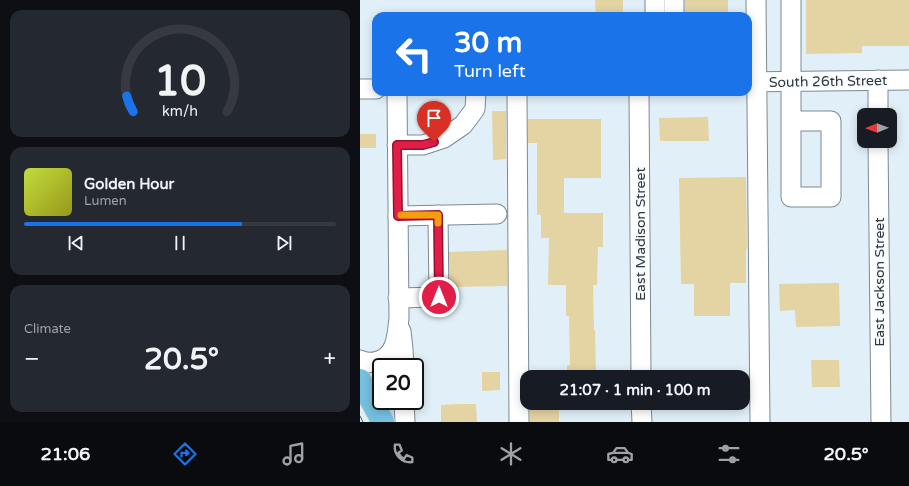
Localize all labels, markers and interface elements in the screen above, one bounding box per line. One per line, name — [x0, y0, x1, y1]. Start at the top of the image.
text: 30 m — [454, 26, 522, 60]
icon: left — [388, 28, 440, 80]
text: 10 — [154, 56, 206, 106]
text: Turn left — [454, 60, 526, 82]
street label: South 26th Street — [769, 72, 888, 91]
pin — [417, 101, 451, 142]
text: km/h — [162, 102, 198, 119]
icon: arrive — [423, 107, 445, 129]
north arrow — [857, 108, 897, 148]
map controls — [857, 108, 897, 148]
street label: East Madison Street — [632, 167, 649, 301]
text: Golden Hour — [84, 175, 174, 193]
text: Lumen — [84, 193, 127, 209]
street label: East Jackson Street — [871, 217, 888, 347]
icon: previous — [65, 232, 87, 254]
icon: pause — [169, 232, 191, 254]
icon: next — [273, 232, 295, 254]
position arrow — [418, 276, 460, 318]
text: Climate — [24, 321, 71, 337]
text: 20.5° — [144, 341, 219, 378]
text: − — [24, 346, 40, 372]
text: + — [324, 346, 336, 372]
speed limit sign: 20 — [372, 358, 424, 410]
text: 21:07 · 1 min · 100 m — [560, 381, 710, 399]
icon: directions — [171, 440, 199, 468]
icon: music — [280, 440, 308, 468]
icon: phone — [389, 440, 417, 468]
icon: climate — [497, 440, 525, 468]
icon: car — [606, 440, 634, 468]
icon: filters — [715, 440, 743, 468]
text: 21:06 — [40, 443, 90, 465]
text: 20.5° — [824, 443, 869, 465]

